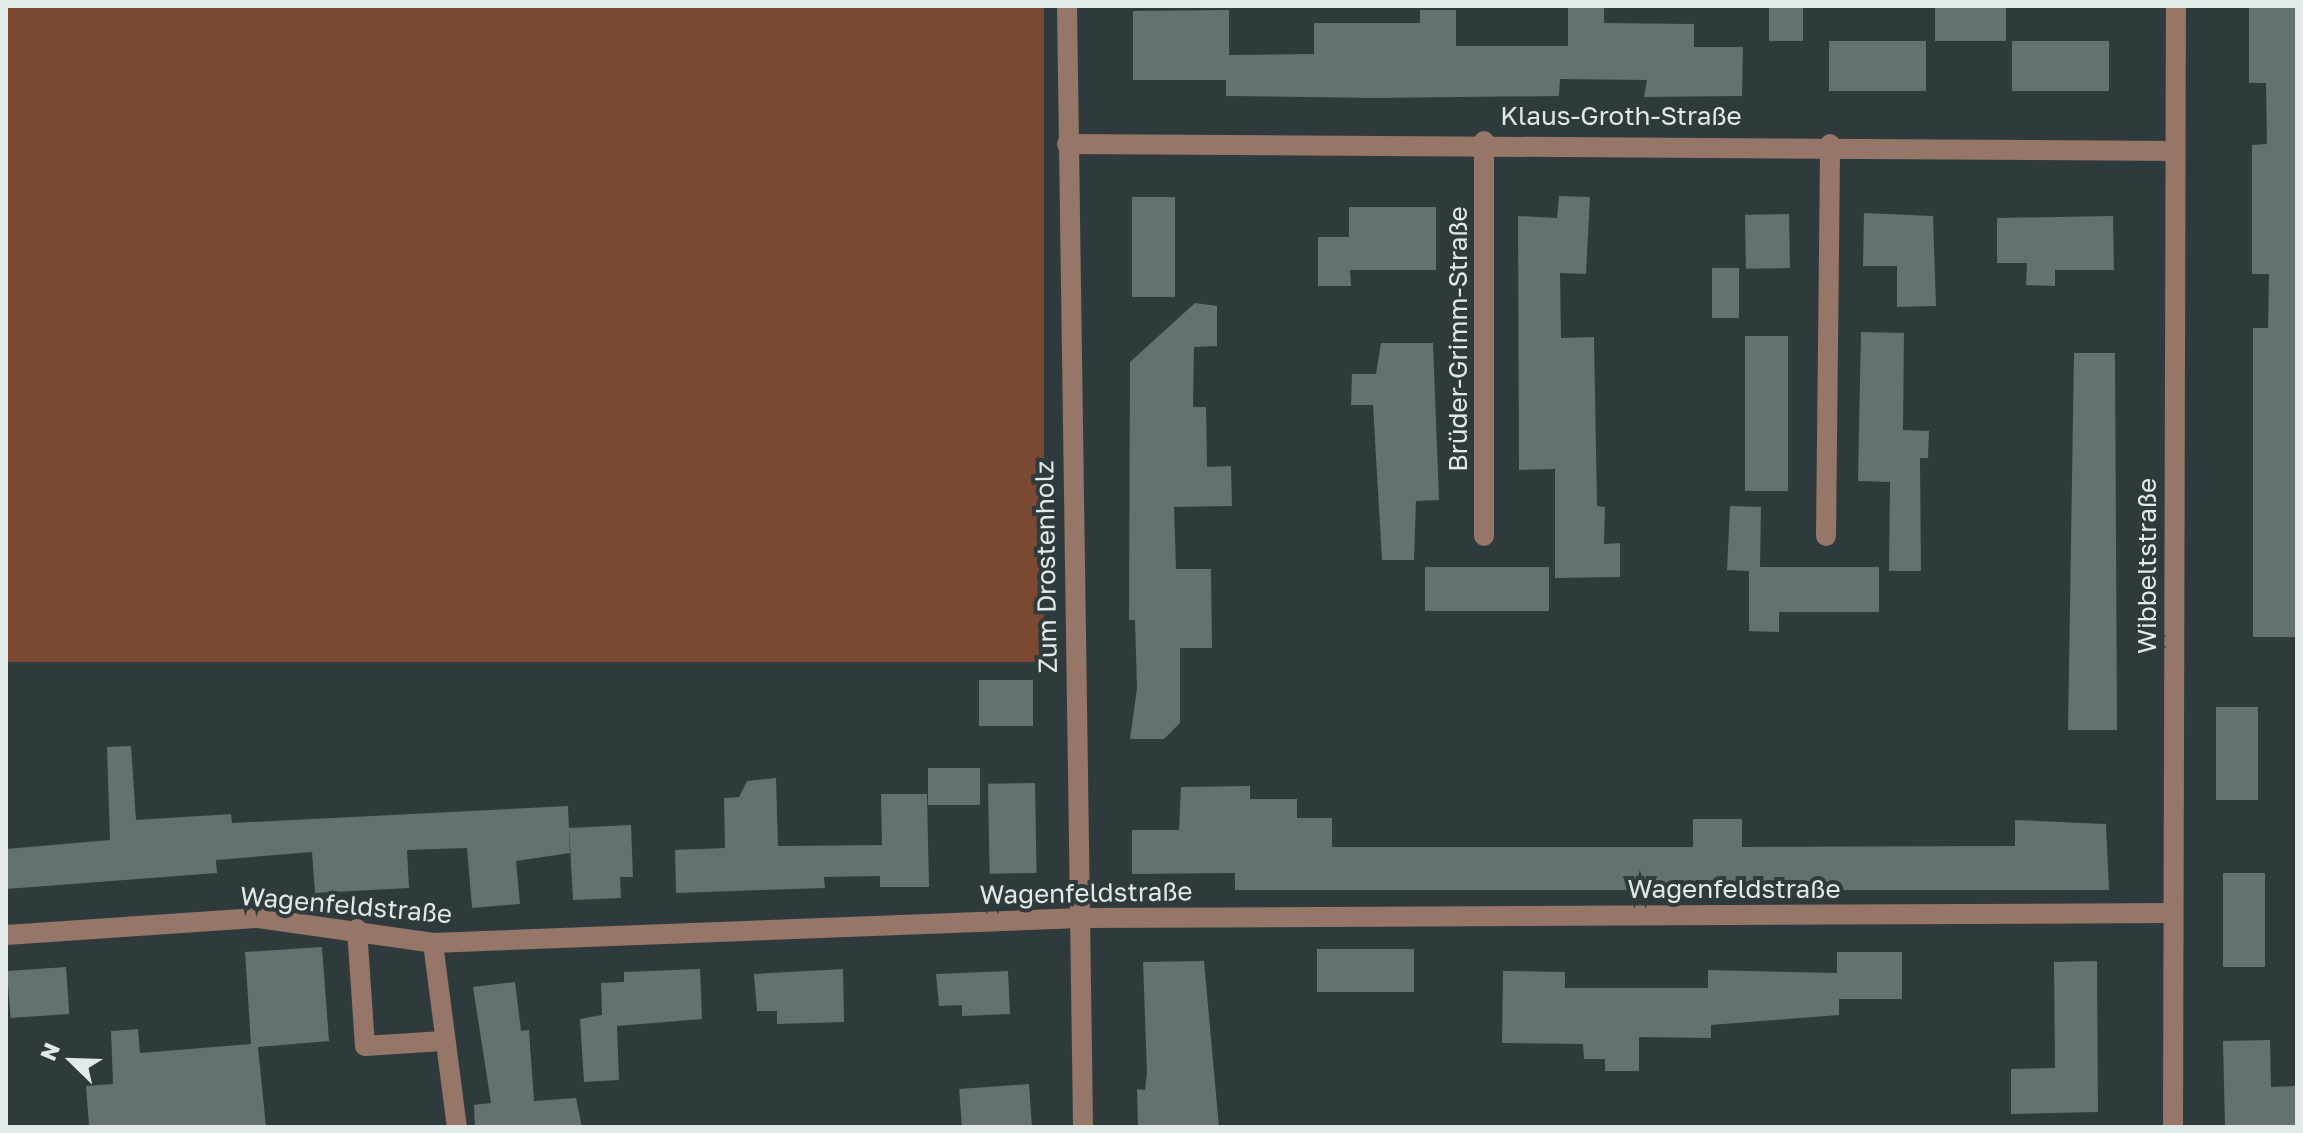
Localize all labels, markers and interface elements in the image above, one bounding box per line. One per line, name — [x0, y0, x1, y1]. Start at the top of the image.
street label: Klaus-Groth-Straße — [1500, 100, 1742, 132]
street label: Brüder-Grimm-Straße — [1442, 206, 1474, 472]
street label: Zum Drostenholz — [1029, 460, 1063, 674]
street label: Wibbeltstraße — [2131, 478, 2163, 654]
street label: Wagenfeldstraße — [1628, 873, 1840, 905]
street label: Wagenfeldstraße — [979, 876, 1193, 910]
street label: Wagenfeldstraße — [239, 880, 453, 930]
north arrow — [32, 1021, 112, 1101]
text: N — [34, 1038, 65, 1064]

